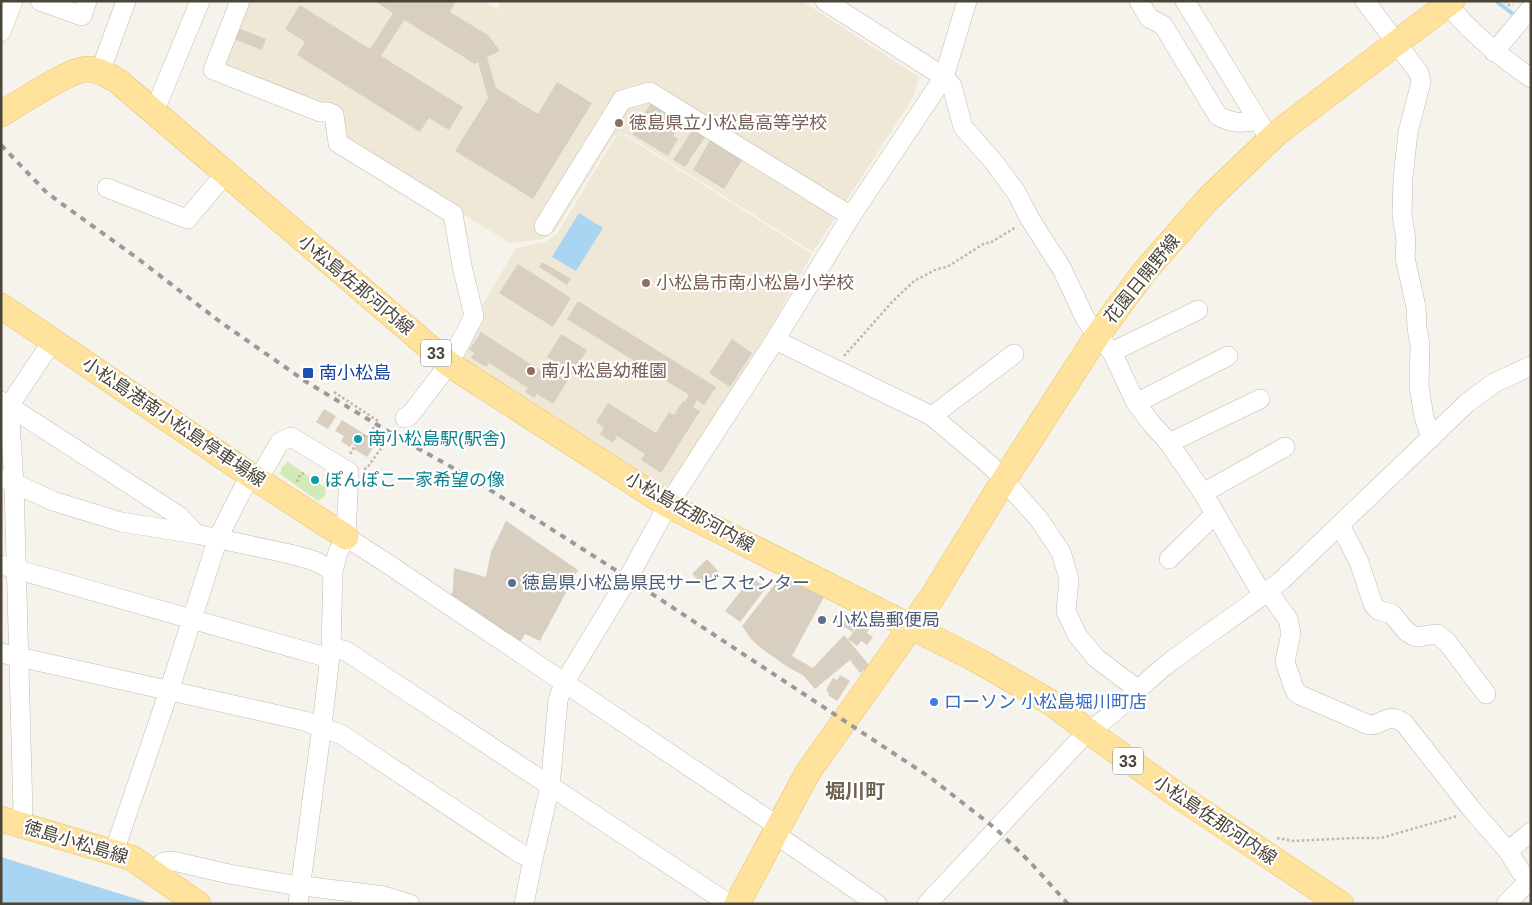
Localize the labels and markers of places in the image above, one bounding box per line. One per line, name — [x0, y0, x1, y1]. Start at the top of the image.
place label: 徳島県立小松島高等学校 — [629, 113, 827, 133]
marker: 徳島県立小松島高等学校 — [613, 117, 625, 129]
place label: 小松島市南小松島小学校 — [656, 273, 854, 293]
marker: 小松島市南小松島小学校 — [640, 277, 652, 289]
place label: 南小松島幼稚園 — [541, 361, 667, 381]
place label: 南小松島 — [319, 363, 391, 383]
marker: 南小松島幼稚園 — [525, 365, 537, 377]
marker: 南小松島 — [301, 366, 315, 380]
place label: 南小松島駅(駅舎) — [368, 429, 506, 449]
marker: 南小松島駅(駅舎) — [352, 433, 364, 445]
place label: ぽんぽこ一家希望の像 — [325, 470, 505, 490]
marker: ぽんぽこ一家希望の像 — [309, 474, 321, 486]
place label: 徳島県小松島県民サービスセンター — [522, 573, 810, 593]
marker: 徳島県小松島県民サービスセンター — [506, 577, 518, 589]
place label: 小松島郵便局 — [832, 610, 940, 630]
marker: 小松島郵便局 — [816, 614, 828, 626]
place label: ローソン 小松島堀川町店 — [944, 692, 1147, 712]
marker: ローソン 小松島堀川町店 — [928, 696, 940, 708]

